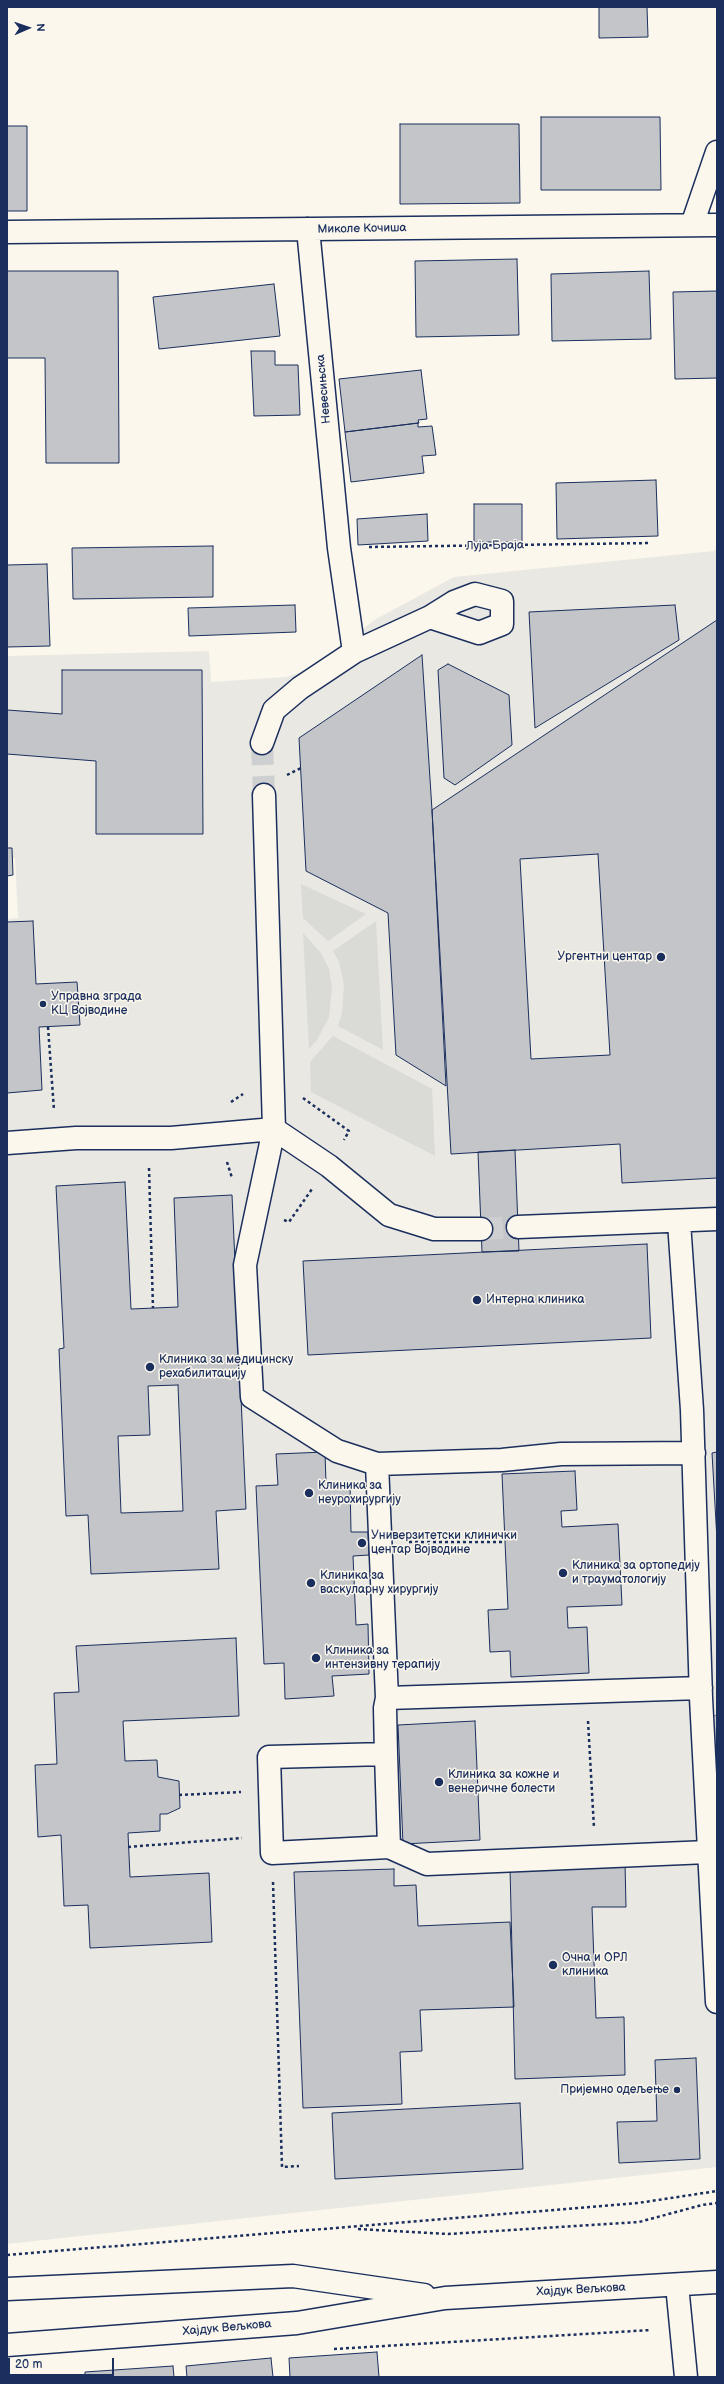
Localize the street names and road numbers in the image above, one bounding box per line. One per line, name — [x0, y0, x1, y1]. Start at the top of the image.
street label: Миколе Кочиша — [317, 221, 407, 237]
street label: Невесињска — [314, 354, 334, 424]
street label: Луја Браја — [466, 538, 524, 554]
street label: Хајдук Вељкова — [536, 2280, 626, 2300]
street label: Хајдук Вељкова — [182, 2317, 272, 2339]

